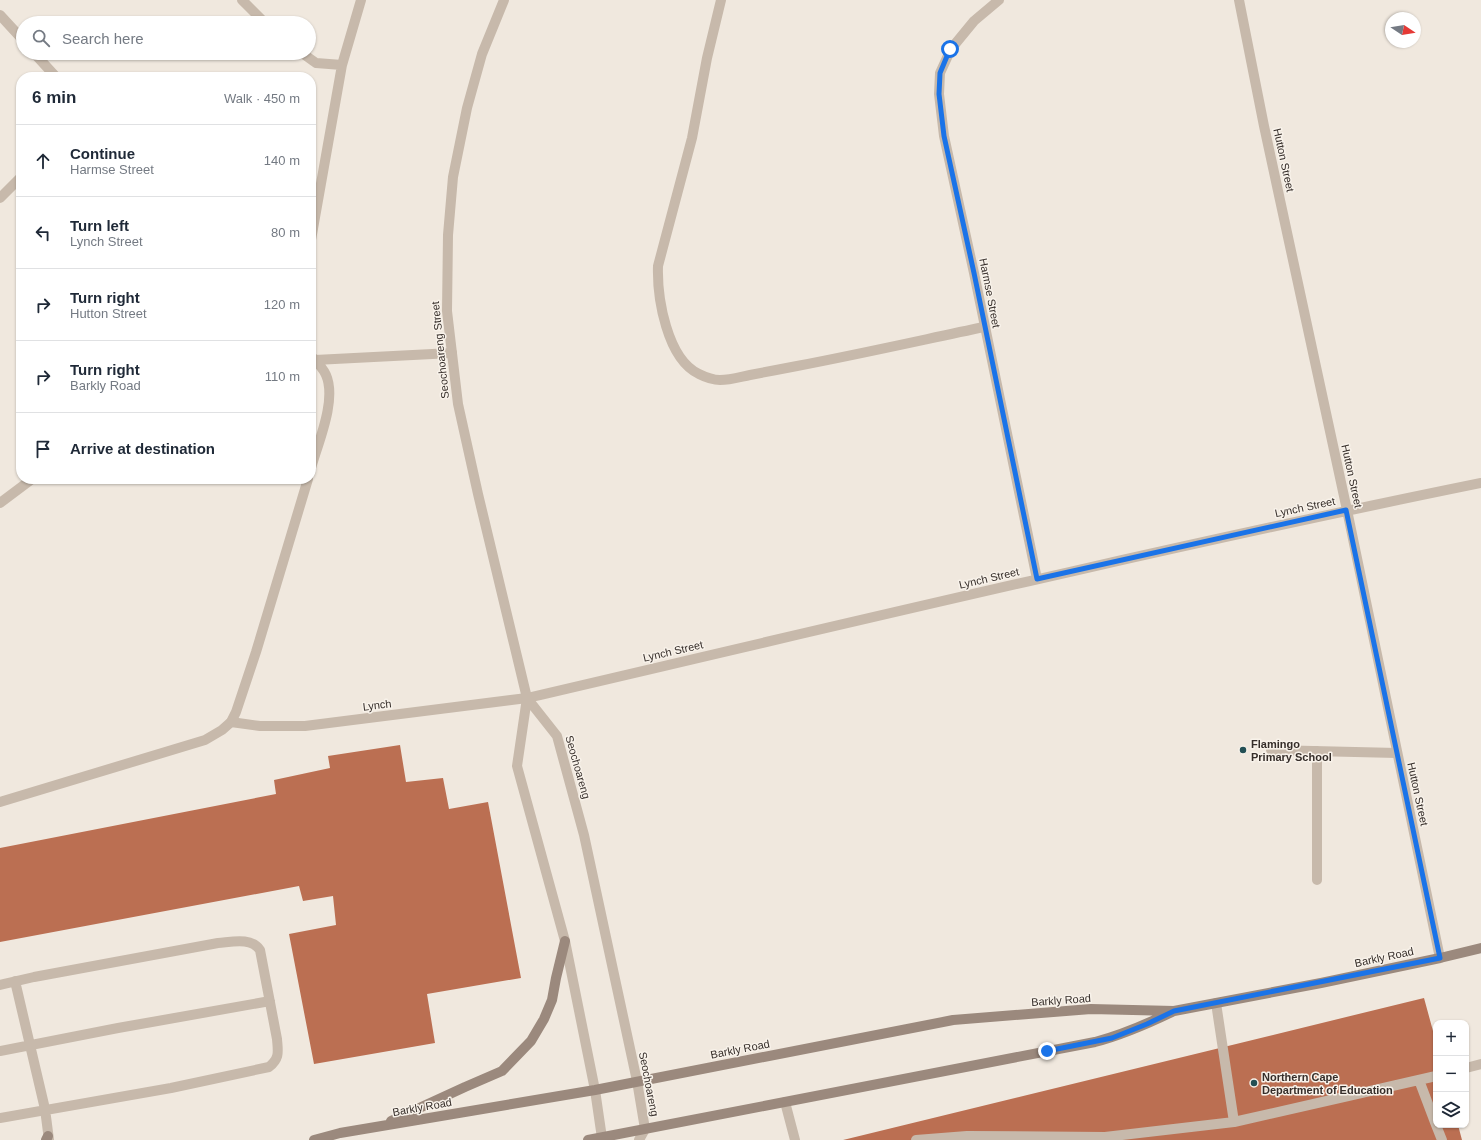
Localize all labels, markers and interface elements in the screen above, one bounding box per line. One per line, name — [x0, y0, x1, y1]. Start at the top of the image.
north arrow — [1385, 12, 1421, 48]
search box — [16, 16, 316, 60]
icon: search — [30, 27, 52, 49]
text: Search here — [62, 30, 144, 47]
route start — [941, 40, 959, 58]
text: 6 min — [32, 88, 76, 107]
text: Walk · 450 m — [224, 91, 300, 106]
street label: Hutton Street — [1271, 127, 1297, 193]
text: Continue — [70, 145, 135, 162]
icon: ahead — [32, 150, 54, 172]
text: 140 m — [264, 153, 300, 168]
text: Harmse Street — [70, 162, 154, 177]
text: Turn left — [70, 217, 129, 234]
icon: left — [32, 222, 54, 244]
text: 80 m — [271, 225, 300, 240]
text: Lynch Street — [70, 234, 143, 249]
street label: Harmse Street — [977, 257, 1003, 329]
text: Turn right — [70, 289, 140, 306]
icon: right — [32, 294, 54, 316]
text: 120 m — [264, 297, 300, 312]
street label: Seochoareng Street — [429, 301, 451, 399]
text: Hutton Street — [70, 306, 147, 321]
text: Turn right — [70, 361, 140, 378]
icon: right — [32, 366, 54, 388]
text: 110 m — [265, 369, 300, 384]
text: Barkly Road — [70, 378, 141, 393]
icon: arrive — [32, 438, 54, 460]
text: Arrive at destination — [70, 440, 215, 457]
street label: Hutton Street — [1339, 443, 1365, 509]
street label: Lynch Street — [1274, 495, 1336, 519]
street label: Lynch Street — [958, 565, 1020, 591]
street label: Lynch Street — [642, 638, 704, 664]
street label: Lynch — [362, 697, 392, 713]
street label: Seochoareng — [563, 734, 593, 800]
place label: Flamingo Primary School — [1251, 738, 1332, 763]
marker: Flamingo Primary School — [1238, 745, 1248, 755]
street label: Hutton Street — [1405, 761, 1431, 827]
street label: Barkly Road — [1353, 945, 1415, 969]
street label: Barkly Road — [1031, 992, 1091, 1008]
map controls — [1433, 1020, 1469, 1128]
button: + — [1433, 1020, 1469, 1056]
street label: Barkly Road — [709, 1037, 771, 1061]
route end — [1038, 1042, 1056, 1060]
street label: Seochoareng — [637, 1051, 661, 1117]
button: − — [1433, 1056, 1469, 1092]
place label: Northern Cape Department of Education — [1262, 1071, 1393, 1096]
marker: Northern Cape Department of Education — [1249, 1078, 1259, 1088]
button: layers — [1433, 1092, 1469, 1128]
street label: Barkly Road — [391, 1096, 453, 1118]

